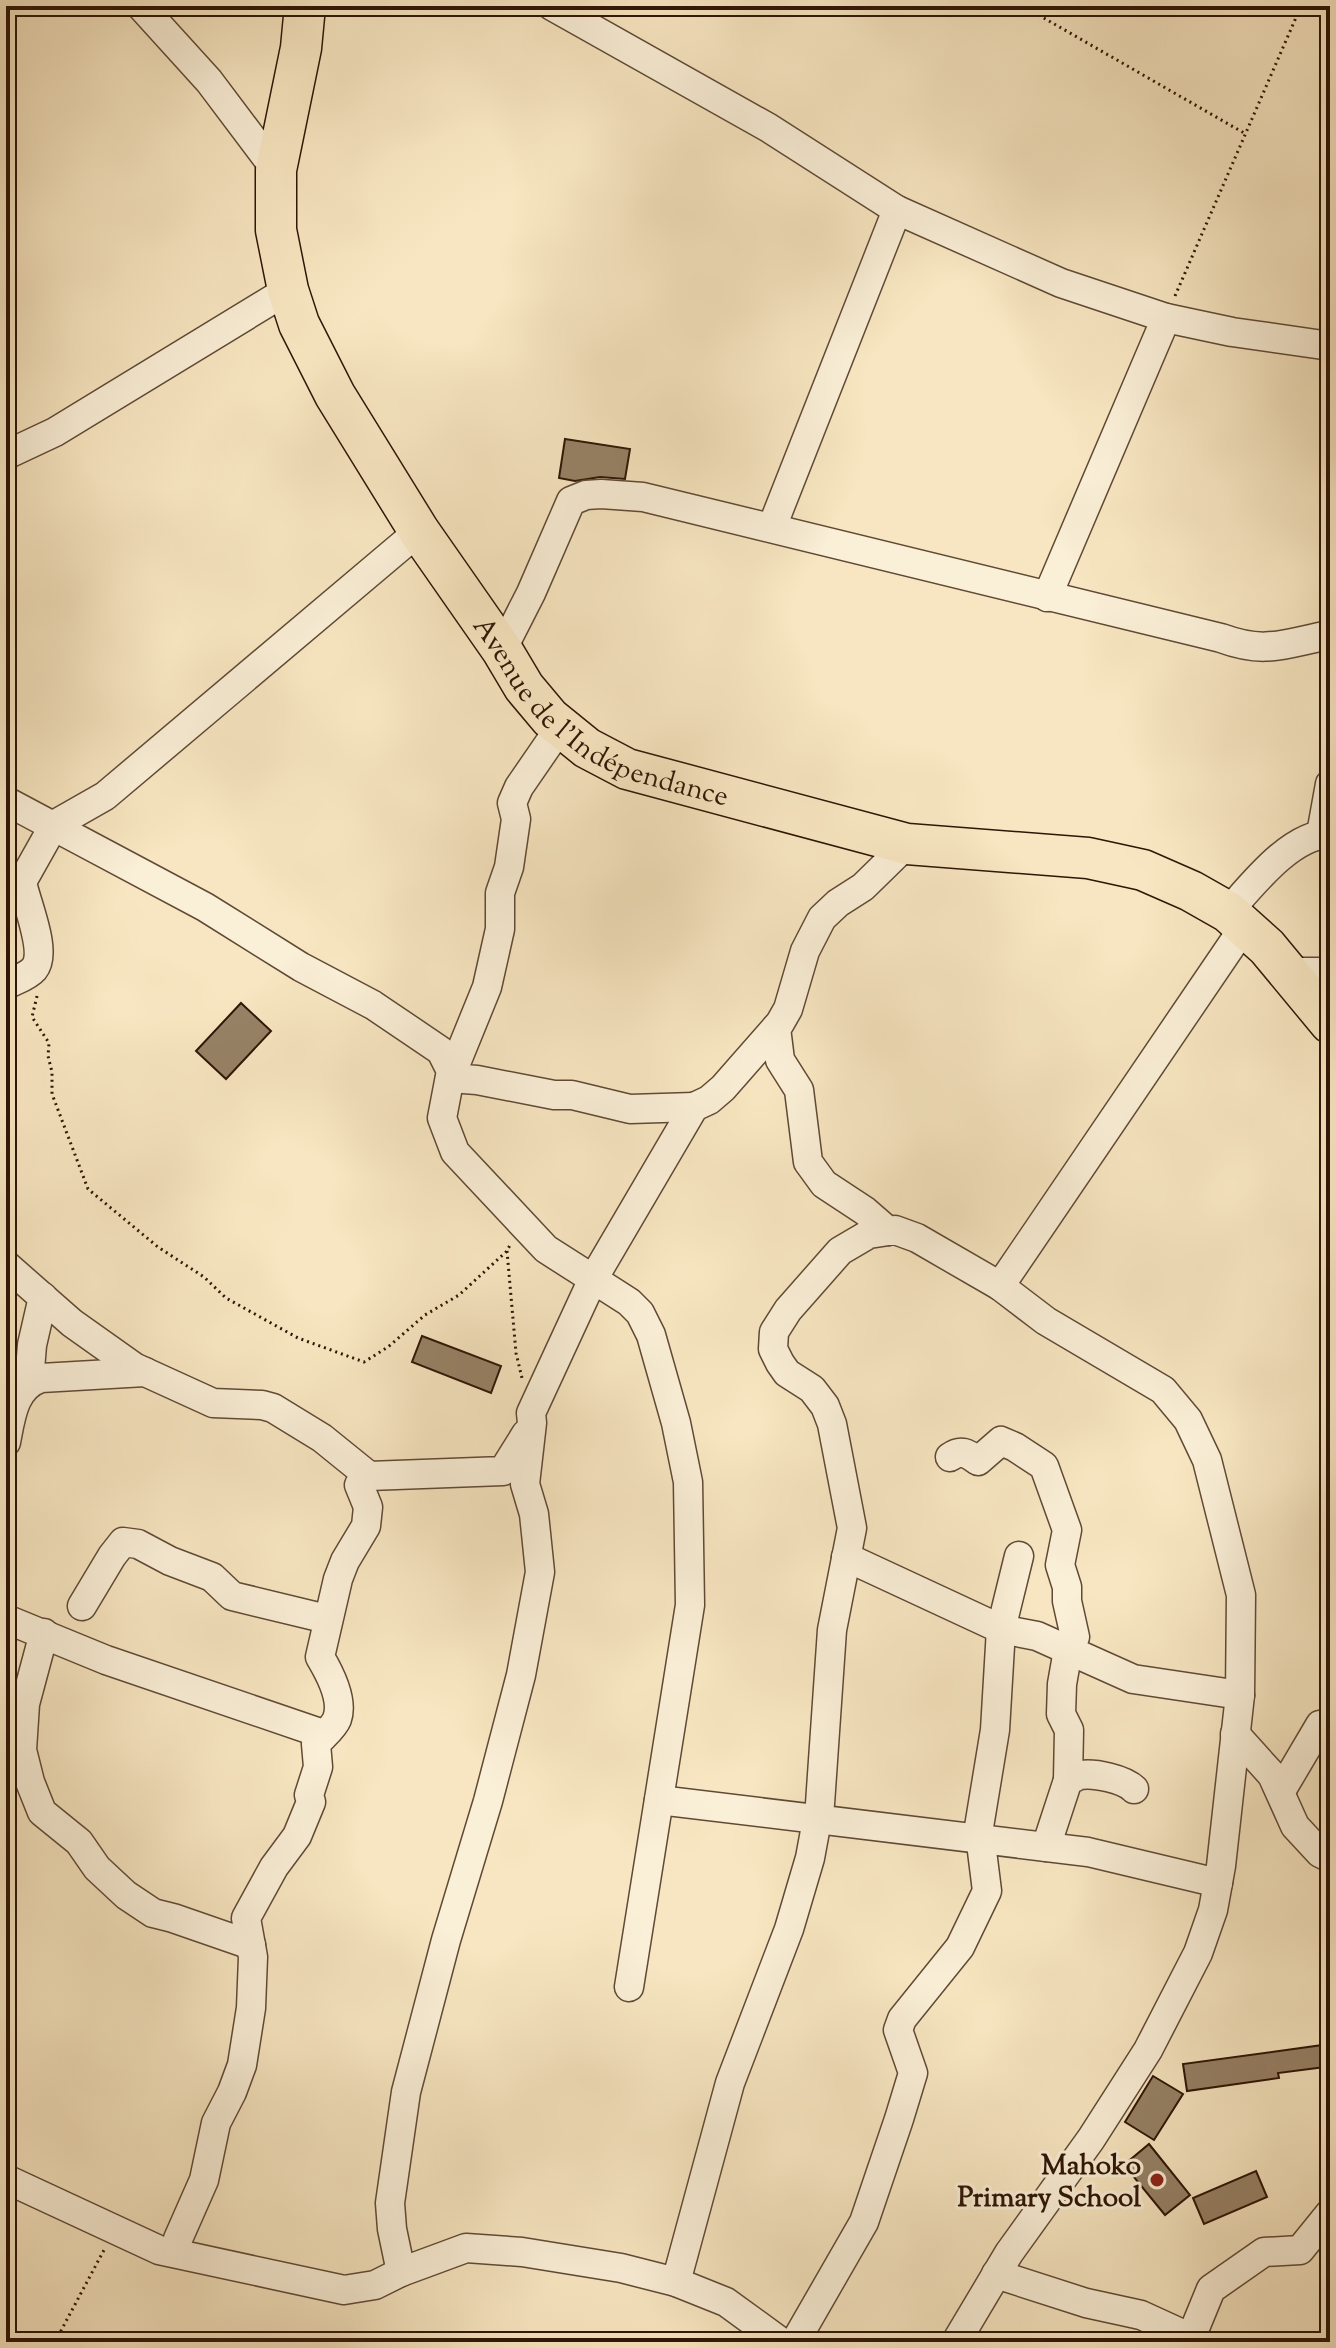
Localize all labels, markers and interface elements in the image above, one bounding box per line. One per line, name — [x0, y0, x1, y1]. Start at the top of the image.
street label: Avenue de l'Indépendance — [462, 610, 733, 818]
place label: Mahoko Primary School — [957, 2147, 1141, 2219]
marker: Mahoko Primary School — [1148, 2171, 1166, 2189]

